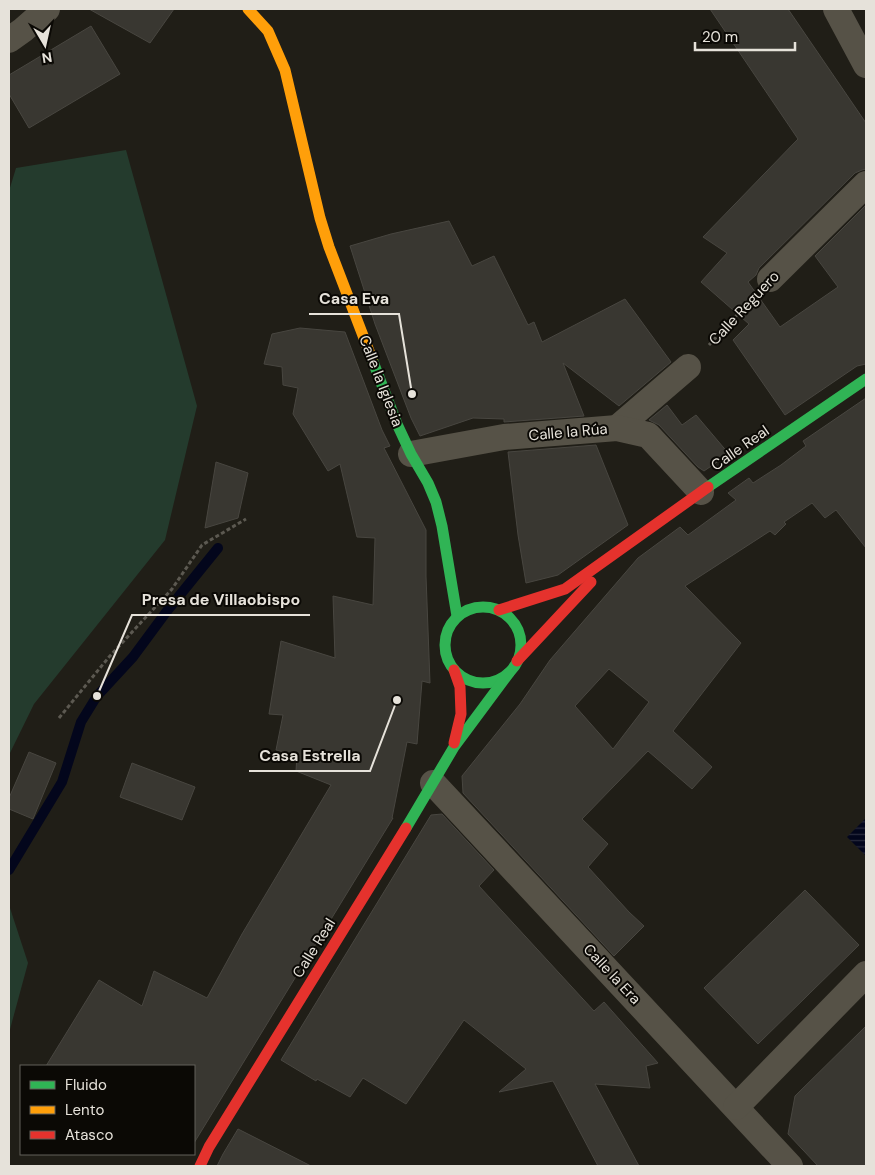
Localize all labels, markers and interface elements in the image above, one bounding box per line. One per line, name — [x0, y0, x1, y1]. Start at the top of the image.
north arrow — [20, 20, 70, 70]
scale bar — [695, 20, 795, 52]
text: 20 m — [702, 27, 738, 47]
text: N — [41, 48, 53, 68]
street label: Calle Reguero — [704, 266, 784, 349]
callout: Casa Eva — [309, 283, 399, 314]
text: Casa Eva — [319, 288, 389, 309]
street label: Calle la Iglesia — [354, 332, 408, 430]
street label: Calle la Rúa — [528, 419, 608, 445]
street label: Calle Real — [707, 421, 773, 475]
callout: Presa de Villaobispo — [132, 584, 310, 615]
text: Presa de Villaobispo — [142, 589, 300, 610]
callout: Casa Estrella — [249, 740, 370, 771]
text: Casa Estrella — [259, 745, 361, 766]
street label: Calle Real — [288, 914, 340, 982]
street label: Calle la Era — [579, 939, 645, 1009]
legend — [20, 1065, 195, 1155]
text: Fluido — [65, 1075, 107, 1095]
text: Lento — [65, 1100, 104, 1120]
text: Atasco — [65, 1125, 113, 1145]

